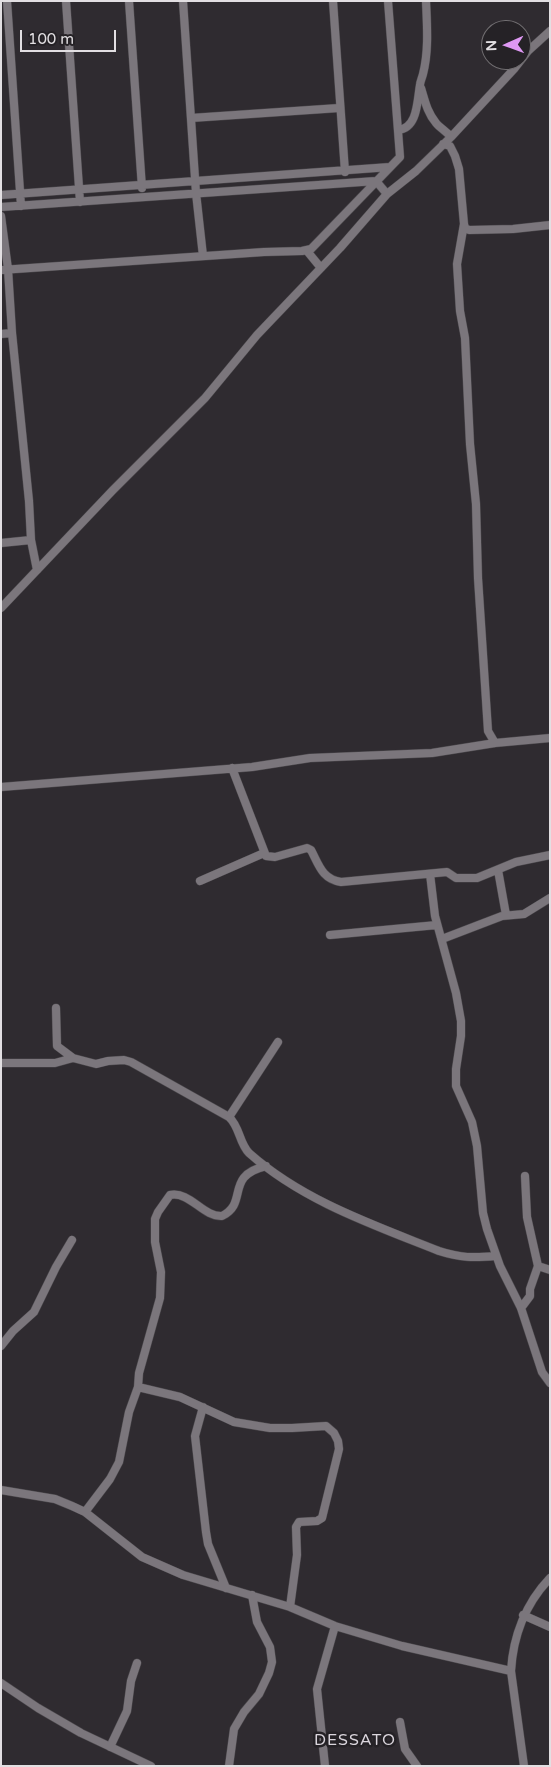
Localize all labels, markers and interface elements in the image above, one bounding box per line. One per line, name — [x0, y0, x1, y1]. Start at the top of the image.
scale bar — [22, 20, 119, 52]
north arrow — [481, 20, 531, 70]
text: 100 m — [28, 30, 74, 48]
text: N — [483, 40, 500, 51]
district label: DESSATO — [313, 1731, 397, 1751]

